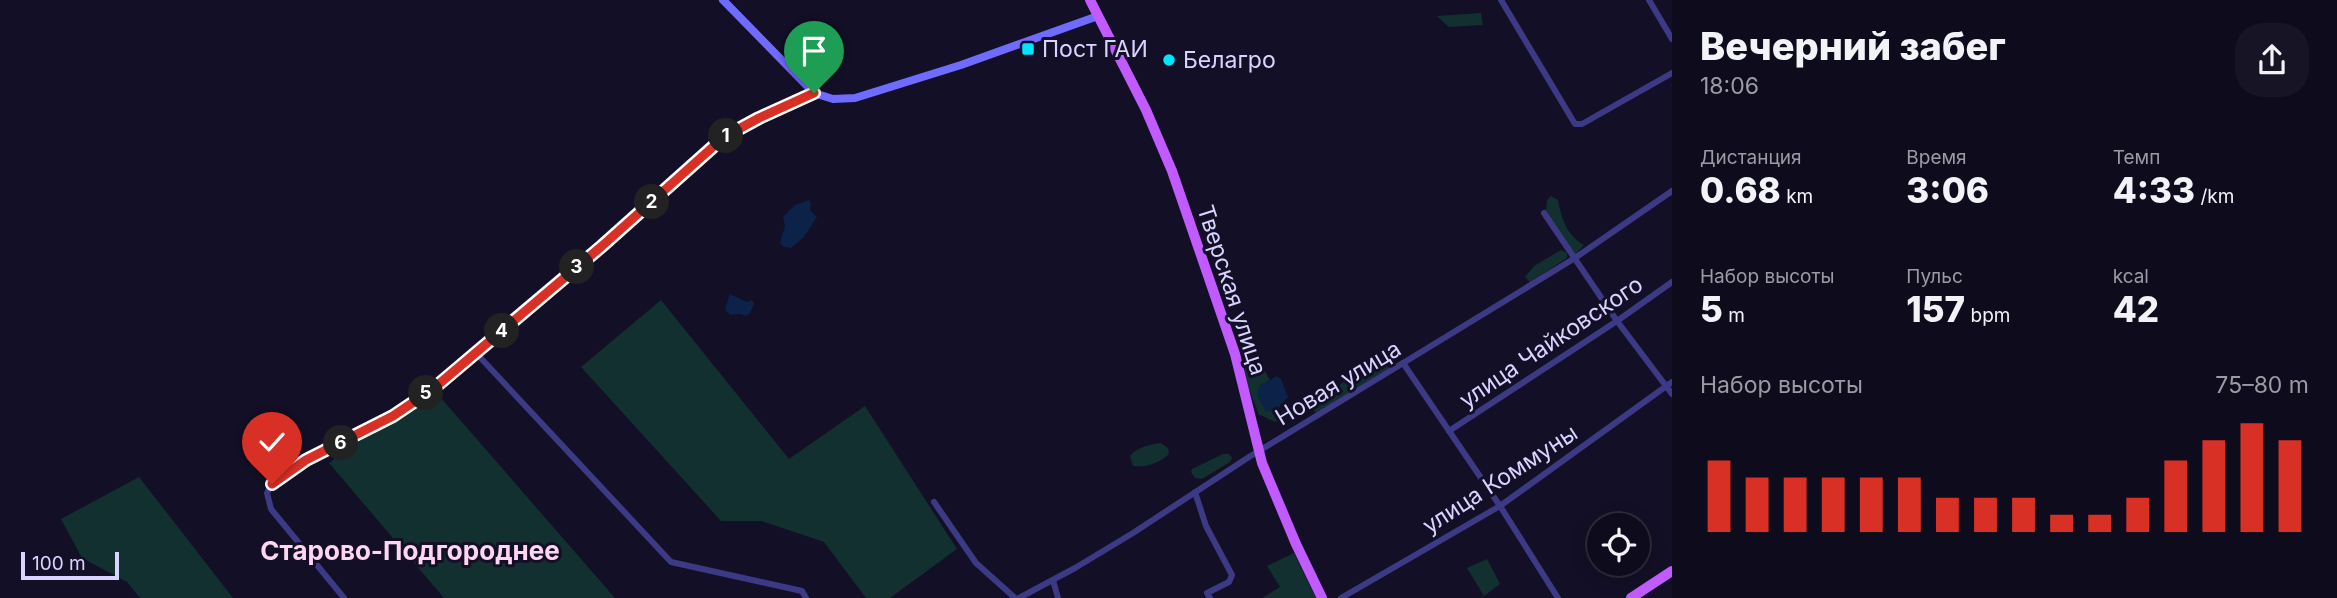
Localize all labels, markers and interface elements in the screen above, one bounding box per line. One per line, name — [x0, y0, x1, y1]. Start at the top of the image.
pin — [784, 21, 844, 93]
text: Вечерний забег — [1700, 23, 2006, 69]
button: share — [2235, 23, 2309, 97]
icon: arrive — [795, 32, 833, 70]
place label: Пост ГАИ — [1042, 35, 1148, 63]
marker: Пост ГАИ — [1020, 41, 1036, 57]
place label: Белагро — [1183, 46, 1276, 74]
marker: Белагро — [1161, 52, 1177, 68]
text: 18:06 — [1700, 72, 1759, 100]
pin: 1 — [708, 118, 744, 154]
text: 1 — [721, 124, 730, 147]
text: Дистанция — [1700, 146, 1802, 169]
text: Время — [1906, 146, 1967, 169]
text: Темп — [2113, 146, 2160, 169]
text: 0.68 — [1700, 169, 1781, 211]
text: 3:06 — [1906, 169, 1989, 211]
text: 4:33 — [2113, 169, 2195, 211]
pin: 2 — [634, 184, 670, 220]
text: km — [1781, 185, 1813, 208]
text: /km — [2195, 185, 2234, 208]
text: 2 — [646, 190, 657, 213]
street label: Тверская улица — [1191, 201, 1273, 379]
pin: 3 — [560, 250, 594, 284]
text: 3 — [570, 255, 583, 278]
text: Набор высоты — [1700, 265, 1835, 288]
text: Пульс — [1906, 265, 1963, 288]
text: kcal — [2113, 265, 2149, 288]
street label: улица Чайковского — [1454, 270, 1648, 414]
text: 5 — [1700, 288, 1723, 330]
text: 157 — [1906, 288, 1965, 330]
text: 42 — [2113, 288, 2159, 330]
text: m — [1723, 304, 1745, 327]
text: bpm — [1965, 304, 2010, 327]
pin: 4 — [484, 314, 520, 348]
text: 4 — [495, 319, 508, 342]
street label: Новая улица — [1270, 335, 1406, 431]
text: Набор высоты — [1700, 371, 1863, 399]
text: 75–80 m — [2215, 371, 2309, 399]
pin: 5 — [408, 376, 444, 410]
text: 5 — [419, 381, 432, 404]
pin — [242, 412, 302, 484]
street label: улица Коммуны — [1417, 418, 1583, 540]
icon: check — [253, 423, 291, 461]
pin: 6 — [324, 426, 358, 460]
text: 6 — [334, 431, 347, 454]
map controls — [1587, 513, 1650, 576]
button: locate — [1587, 513, 1650, 576]
district label: Старово-Подгороднее — [260, 535, 560, 566]
scale bar — [21, 549, 119, 581]
text: 100 m — [32, 552, 86, 575]

